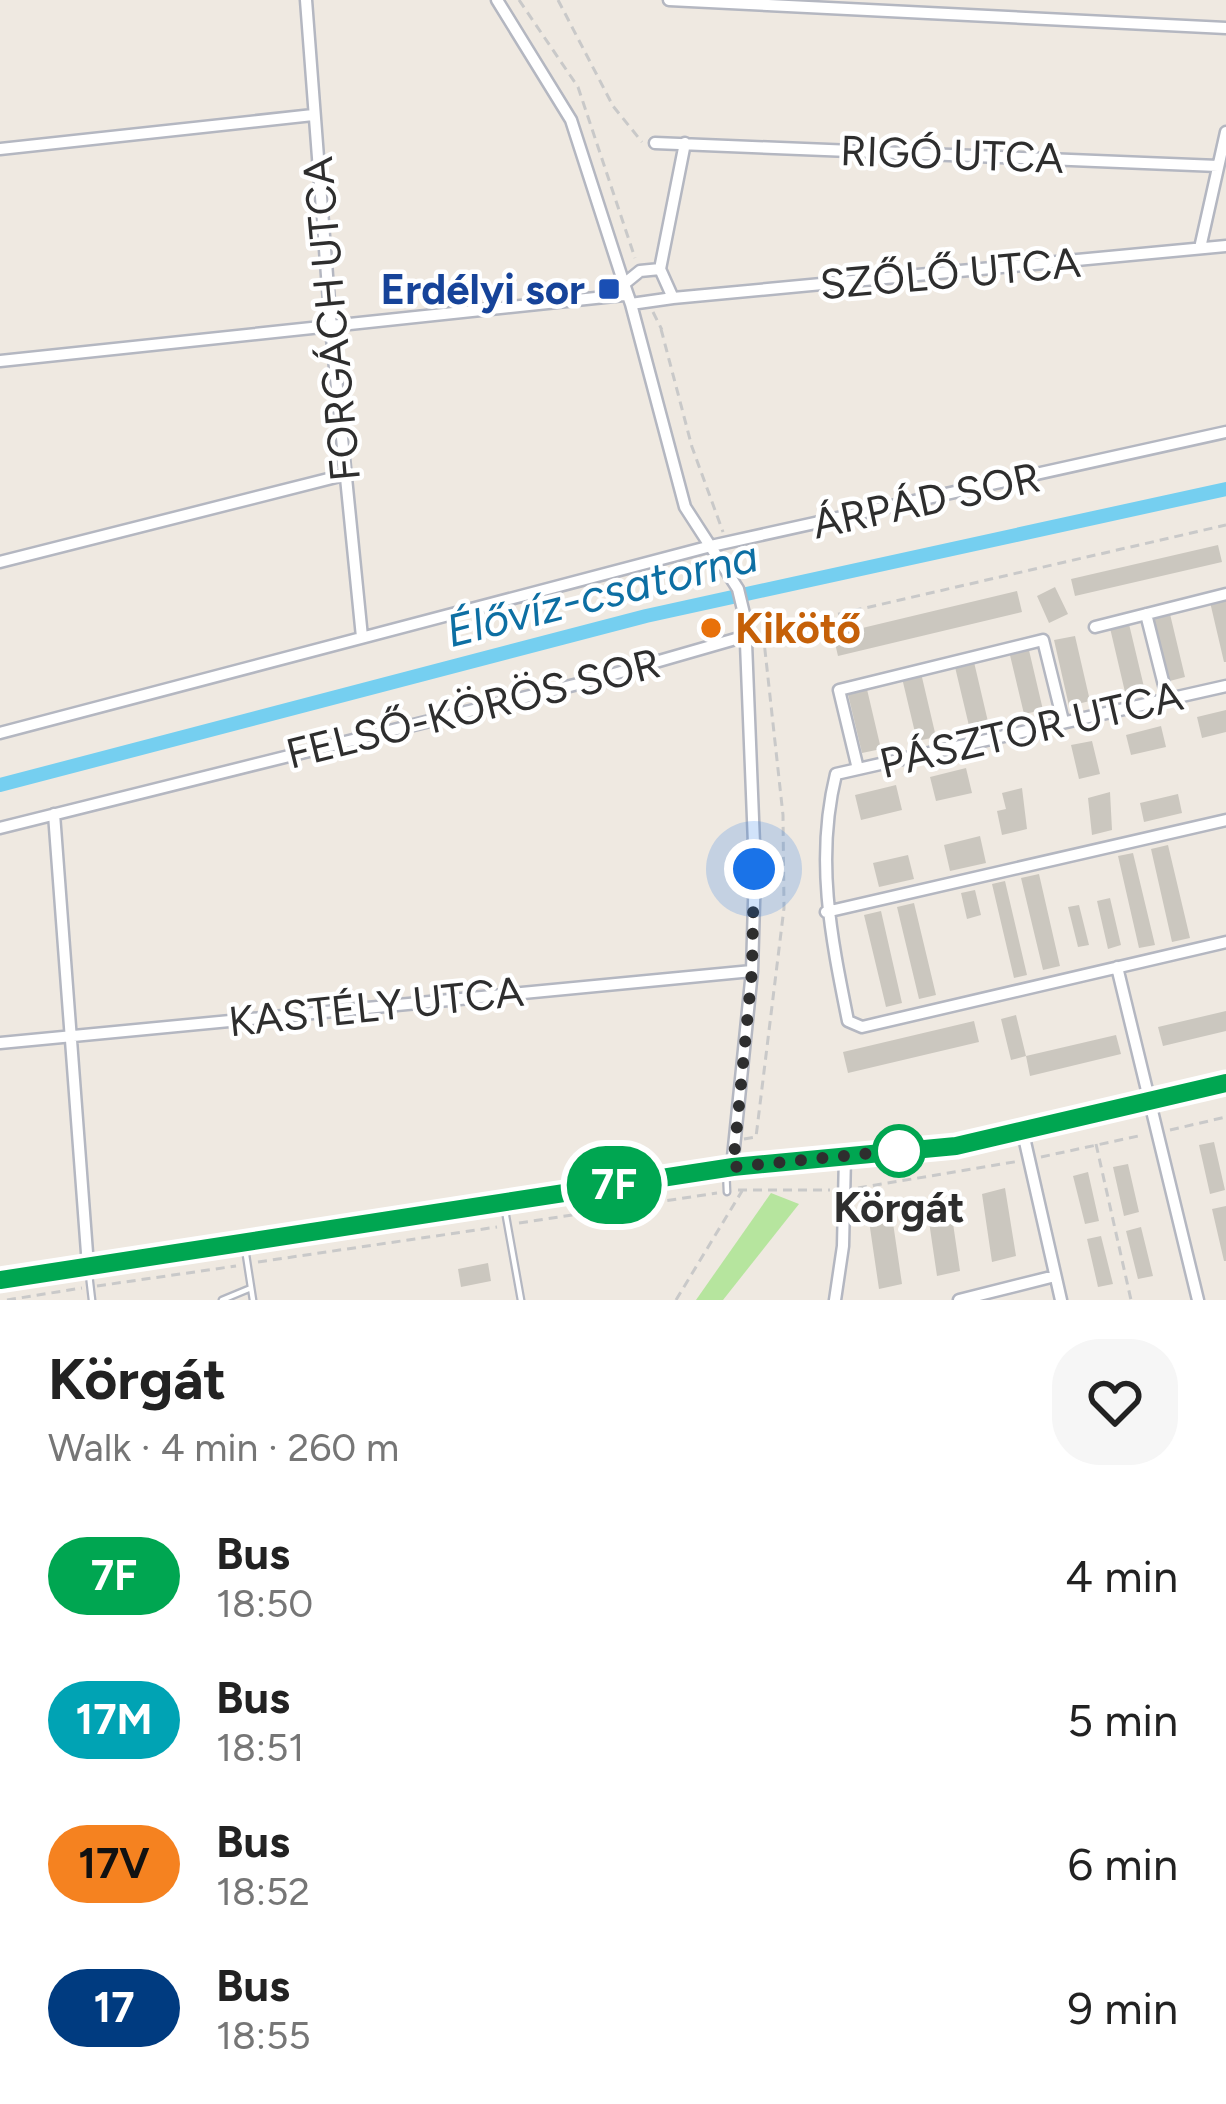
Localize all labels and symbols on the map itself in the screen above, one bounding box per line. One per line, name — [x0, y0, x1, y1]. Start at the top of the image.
street label: RIGÓ UTCA — [839, 125, 1065, 184]
street label: FORGÁCH UTCA — [292, 154, 371, 483]
street label: SZŐLŐ UTCA — [818, 237, 1083, 310]
place label: Erdélyi sor — [381, 264, 585, 315]
marker: Erdélyi sor — [596, 276, 622, 302]
street label: ÁRPÁD SOR — [808, 451, 1045, 549]
water label: Élővíz-csatorna — [441, 528, 763, 658]
place label: Kikötő — [735, 603, 861, 654]
marker: Kikötő — [698, 615, 724, 641]
street label: FELSŐ-KÖRÖS SOR — [281, 637, 665, 780]
street label: PÁSZTOR UTCA — [875, 670, 1188, 789]
your location — [724, 839, 784, 899]
street label: KASTÉLY UTCA — [226, 966, 527, 1047]
marker: Körgát — [874, 1126, 924, 1176]
line badge: 7F — [560, 1146, 668, 1224]
place label: Körgát — [833, 1182, 965, 1233]

